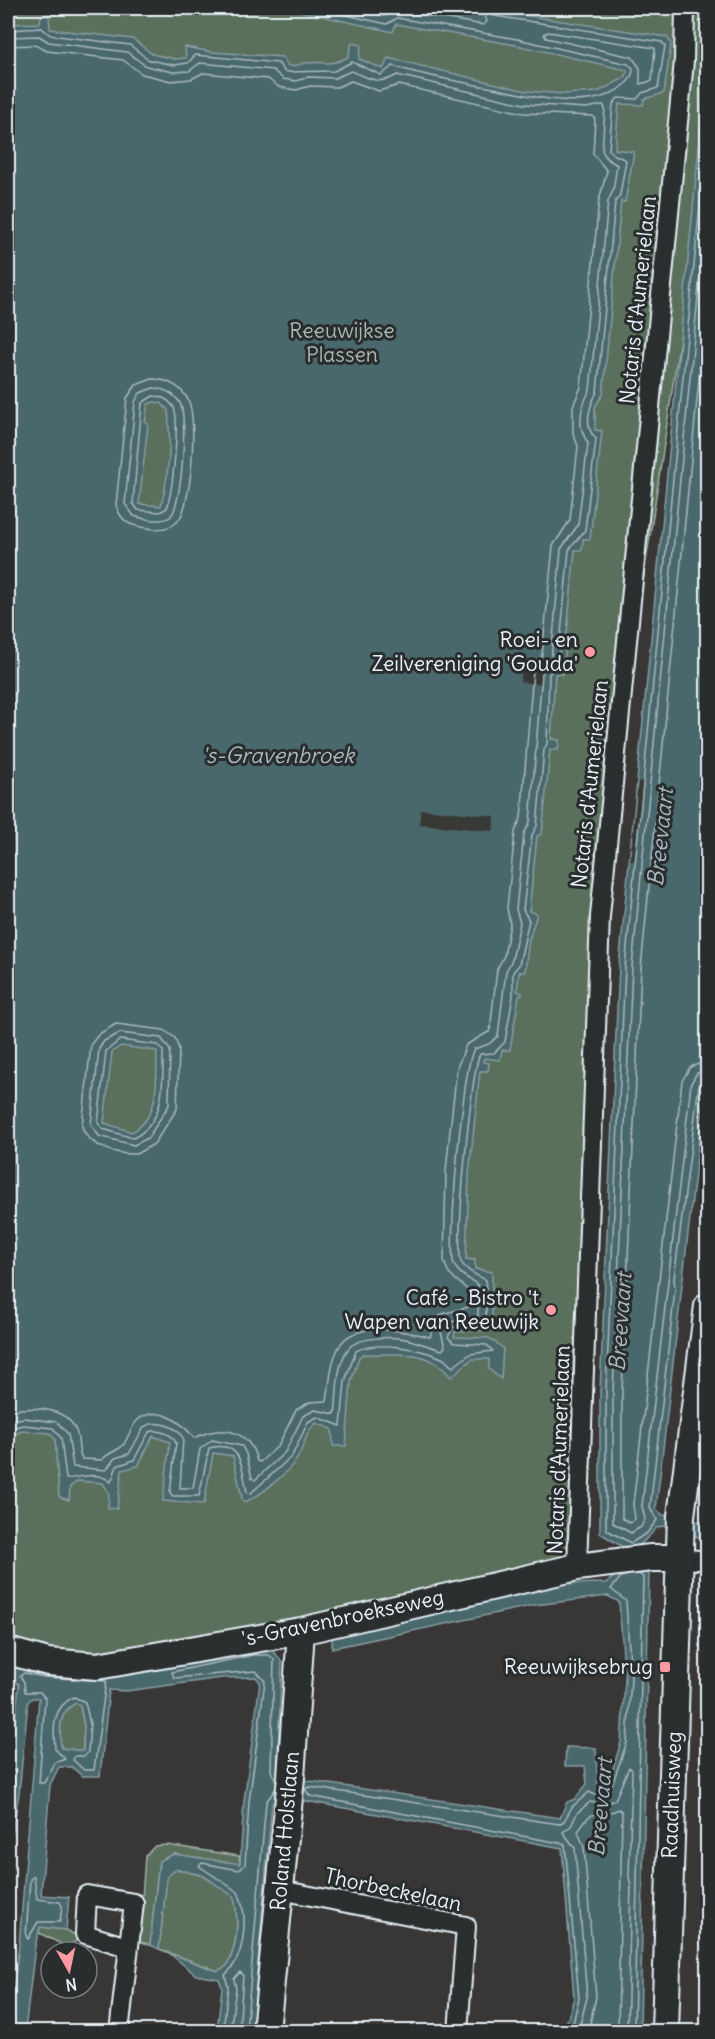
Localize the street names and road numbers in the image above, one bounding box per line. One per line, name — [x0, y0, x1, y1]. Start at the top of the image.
street label: Notaris d'Aumerielaan — [613, 194, 662, 405]
street label: Notaris d'Aumerielaan — [565, 678, 614, 889]
street label: Notaris d'Aumerielaan — [541, 1345, 576, 1555]
street label: 's-Gravenbroekseweg — [239, 1583, 446, 1652]
street label: Raadhuisweg — [656, 1731, 687, 1859]
street label: Roland Holstlaan — [264, 1750, 305, 1912]
street label: Thorbeckelaan — [322, 1862, 464, 1917]

